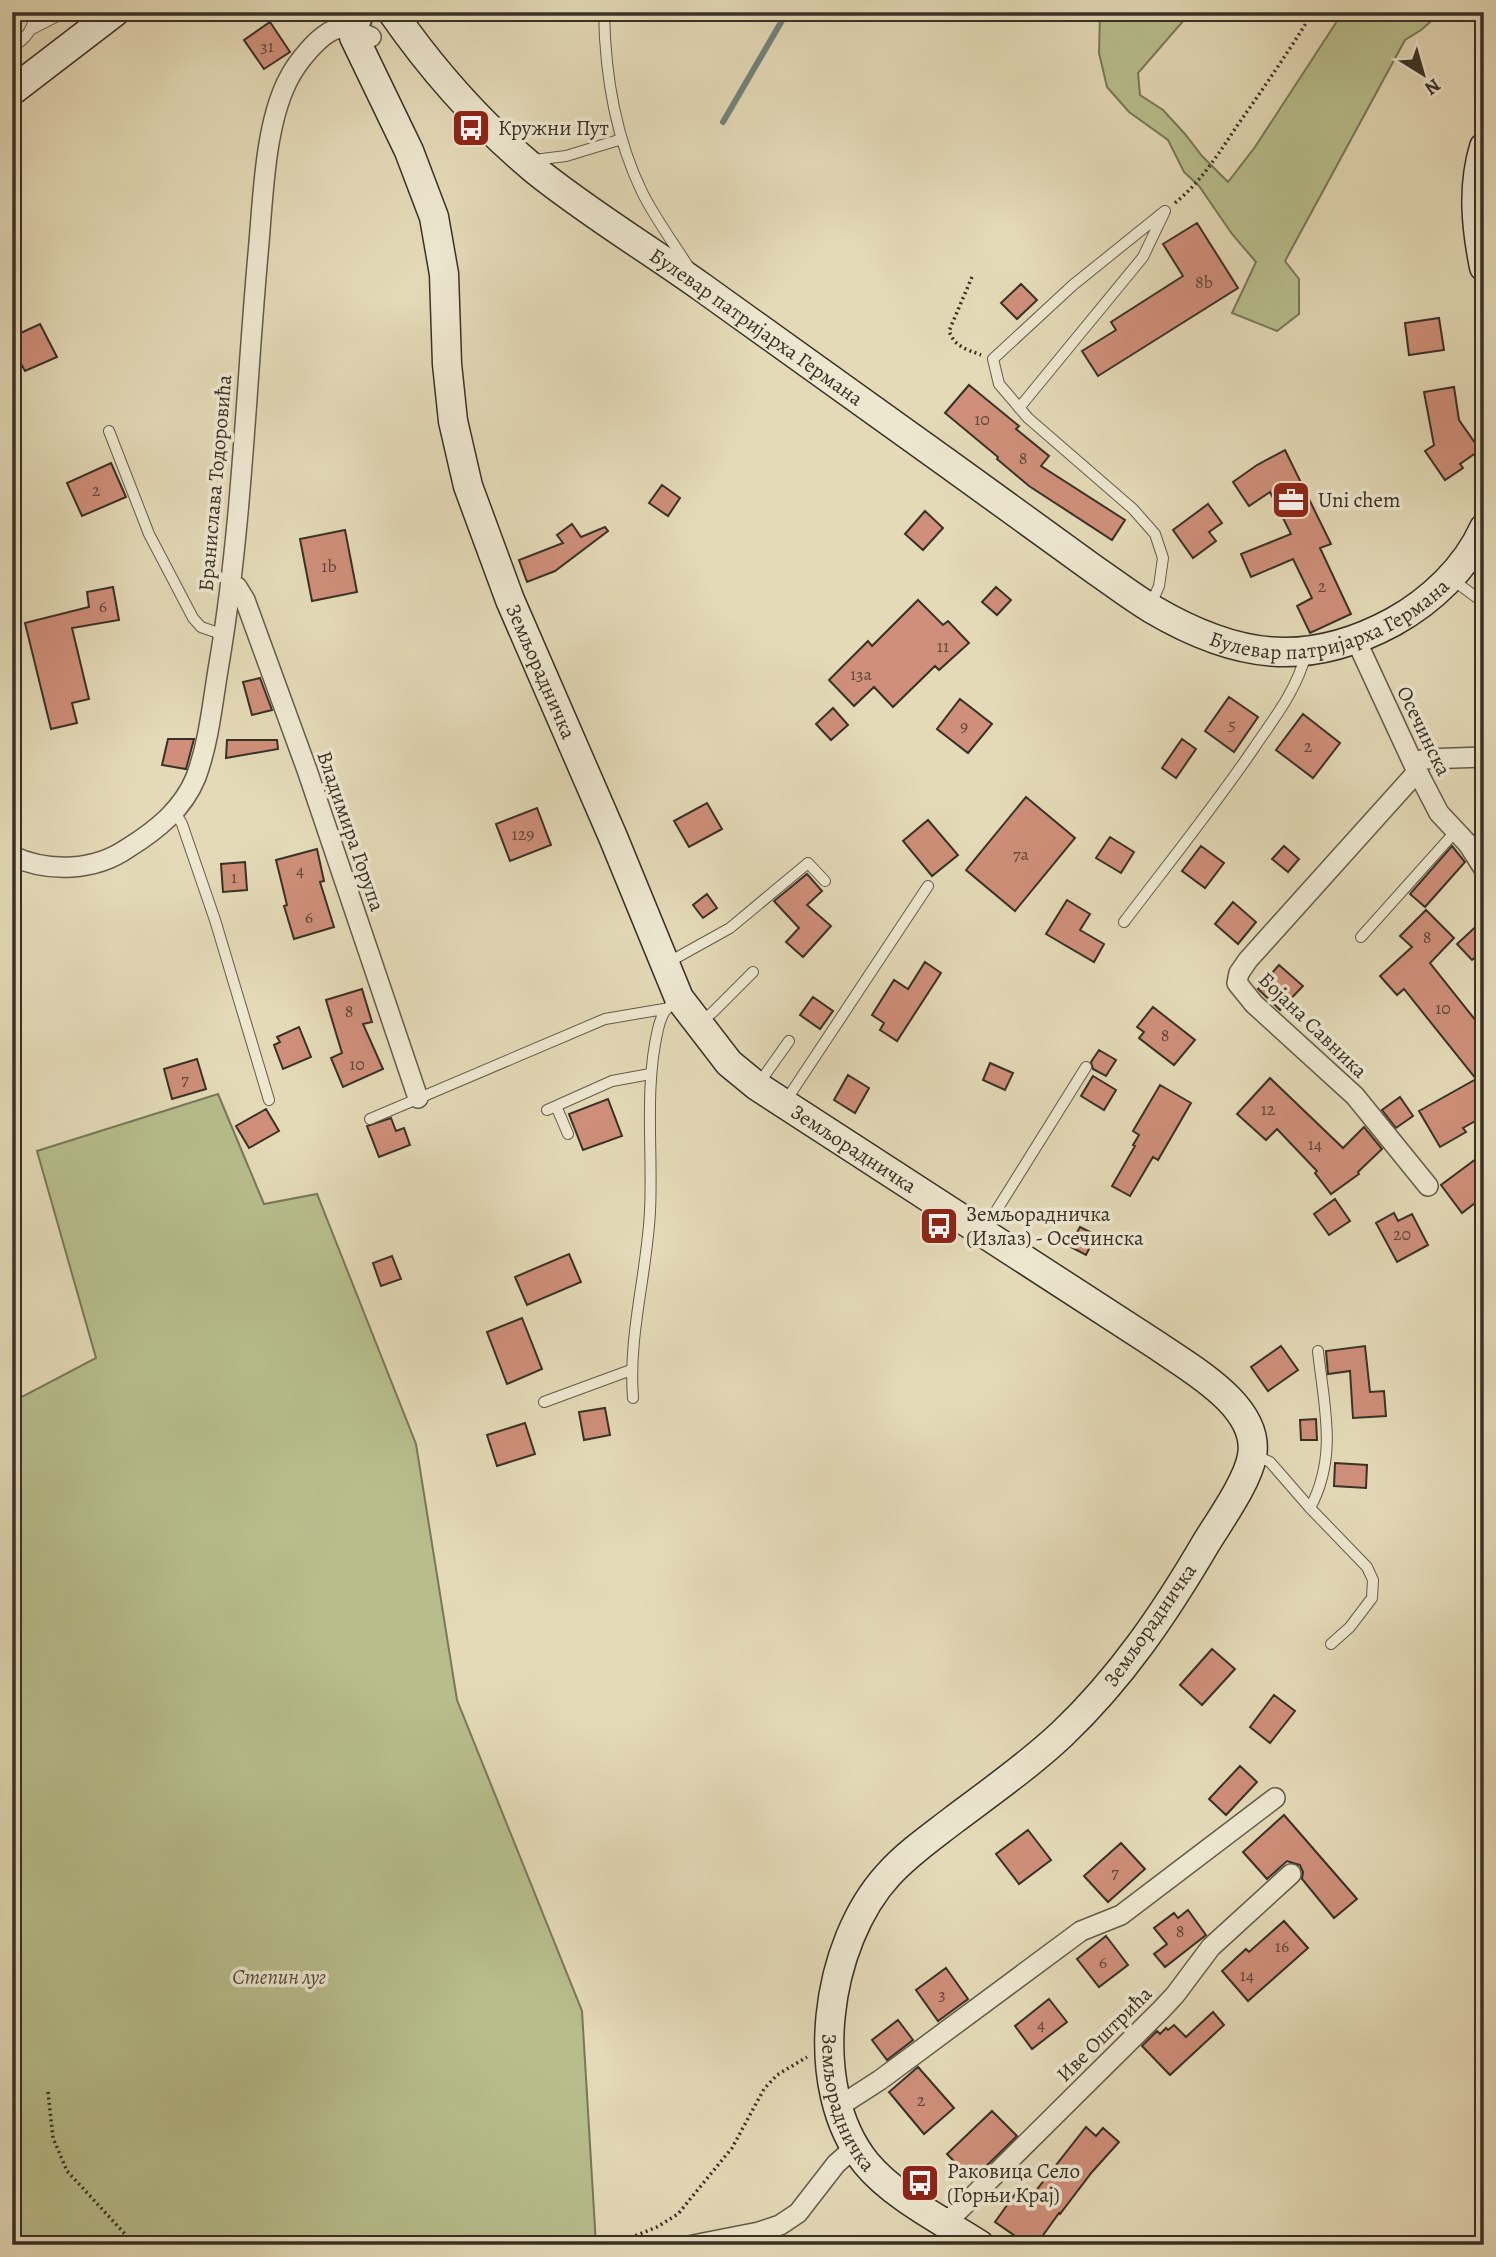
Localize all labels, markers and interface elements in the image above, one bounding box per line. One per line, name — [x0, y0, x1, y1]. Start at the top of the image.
house number: 31 — [260, 34, 274, 58]
north arrow — [1388, 38, 1458, 108]
text: N — [1419, 72, 1446, 101]
bus stop icon: Кружни Пут — [450, 107, 492, 149]
place label: Кружни Пут — [498, 114, 609, 142]
street label: Булевар патријарха Германа — [644, 241, 869, 412]
house number: 8b — [1195, 270, 1213, 294]
street label: Бранислава Тодоровића — [192, 373, 238, 593]
house number: 10 — [974, 407, 990, 431]
house number: 8 — [1019, 446, 1027, 470]
house number: 2 — [92, 478, 101, 502]
office icon: Uni chem — [1270, 479, 1312, 521]
place label: Uni chem — [1318, 486, 1400, 514]
house number: 1b — [321, 554, 337, 578]
street label: Булевар патријарха Германа — [1206, 572, 1456, 666]
house number: 2 — [1318, 574, 1327, 598]
house number: 6 — [99, 594, 107, 618]
street label: Земљорадничка — [499, 600, 583, 744]
house number: 11 — [937, 634, 949, 658]
house number: 13a — [850, 662, 873, 686]
street label: Осечинска — [1390, 681, 1458, 781]
house number: 5 — [1228, 712, 1236, 736]
house number: 9 — [960, 714, 968, 738]
house number: 2 — [1304, 734, 1313, 758]
street label: Владимира Горупа — [310, 747, 392, 915]
house number: 129 — [512, 822, 534, 846]
house number: 7a — [1013, 842, 1030, 866]
house number: 4 — [296, 858, 304, 882]
house number: 1 — [231, 865, 237, 889]
house number: 6 — [305, 905, 313, 929]
house number: 8 — [1423, 925, 1431, 949]
street label: Бојана Савника — [1252, 966, 1374, 1084]
house number: 10 — [1435, 996, 1451, 1020]
house number: 8 — [345, 999, 353, 1023]
house number: 8 — [1161, 1023, 1169, 1047]
house number: 10 — [349, 1052, 365, 1076]
house number: 7 — [181, 1067, 189, 1091]
house number: 12 — [1261, 1097, 1276, 1121]
street label: Земљорадничка — [785, 1098, 922, 1200]
house number: 14 — [1308, 1132, 1322, 1156]
place label: Земљорадничка (Излаз) - Осечинска — [966, 1200, 1144, 1252]
bus stop icon: Земљорадничка (Излаз) - Осечинска — [918, 1205, 960, 1247]
house number: 20 — [1393, 1222, 1411, 1246]
street label: Земљорадничка — [1097, 1558, 1203, 1692]
house number: 7 — [1111, 1860, 1119, 1884]
house number: 8 — [1176, 1919, 1184, 1943]
house number: 16 — [1275, 1934, 1289, 1958]
house number: 6 — [1099, 1950, 1107, 1974]
park label: Степин луг — [232, 1963, 326, 1991]
house number: 14 — [1240, 1963, 1254, 1987]
street label: Иве Оштрића — [1050, 1980, 1158, 2088]
house number: 3 — [938, 1982, 946, 2006]
house number: 4 — [1037, 2012, 1045, 2036]
street label: Земљорадничка — [815, 2033, 882, 2178]
house number: 2 — [917, 2088, 926, 2112]
place label: Раковица Село (Горњи Крај) — [947, 2157, 1080, 2209]
bus stop icon: Раковица Село (Горњи Крај) — [899, 2162, 941, 2204]

